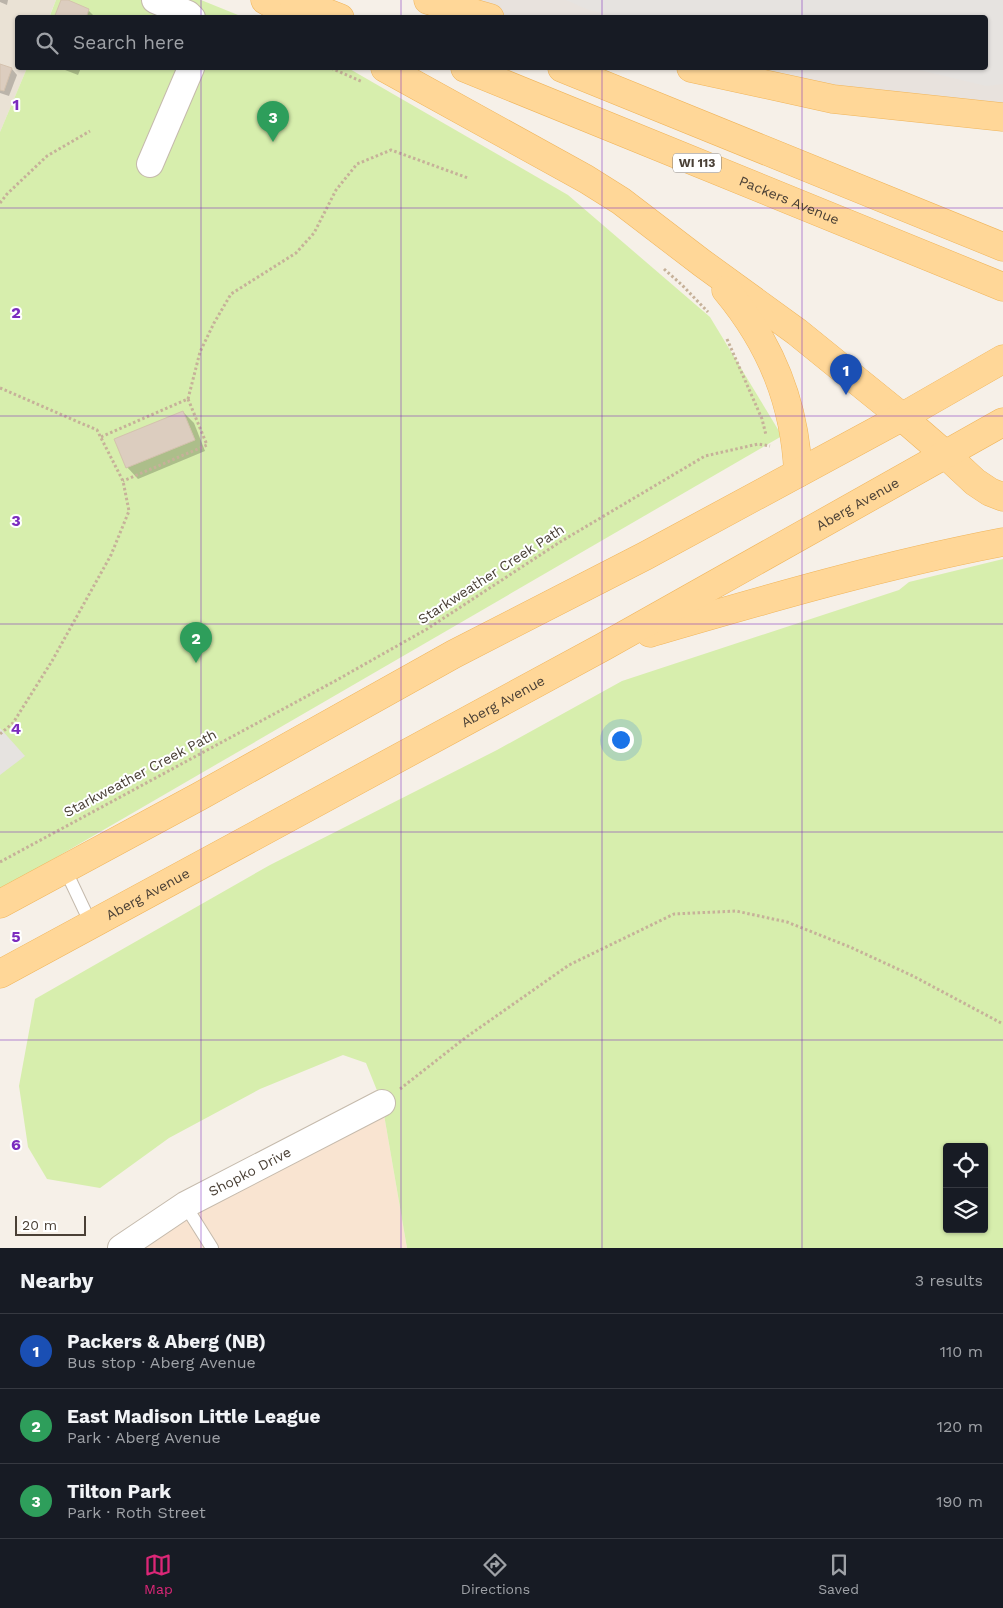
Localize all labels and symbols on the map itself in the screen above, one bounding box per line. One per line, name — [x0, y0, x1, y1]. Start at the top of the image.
text: 1 — [13, 95, 19, 114]
pin: 3 — [257, 101, 289, 142]
road number: WI 113 — [673, 154, 721, 172]
street label: Packers Avenue — [737, 172, 842, 227]
text: 2 — [11, 303, 21, 322]
pin: 1 — [830, 354, 862, 395]
street label: Aberg Avenue — [813, 474, 902, 534]
text: 3 — [11, 511, 21, 530]
street label: Starkweather Creek Path — [415, 521, 567, 627]
pin: 2 — [180, 622, 212, 663]
street label: Aberg Avenue — [458, 672, 547, 730]
text: 4 — [11, 719, 21, 738]
street label: Starkweather Creek Path — [61, 726, 219, 820]
your location — [608, 727, 634, 753]
street label: Aberg Avenue — [103, 865, 192, 923]
text: 5 — [11, 927, 21, 946]
text: 6 — [11, 1135, 21, 1154]
street label: Shopko Drive — [206, 1144, 294, 1199]
scale bar — [15, 1213, 86, 1236]

